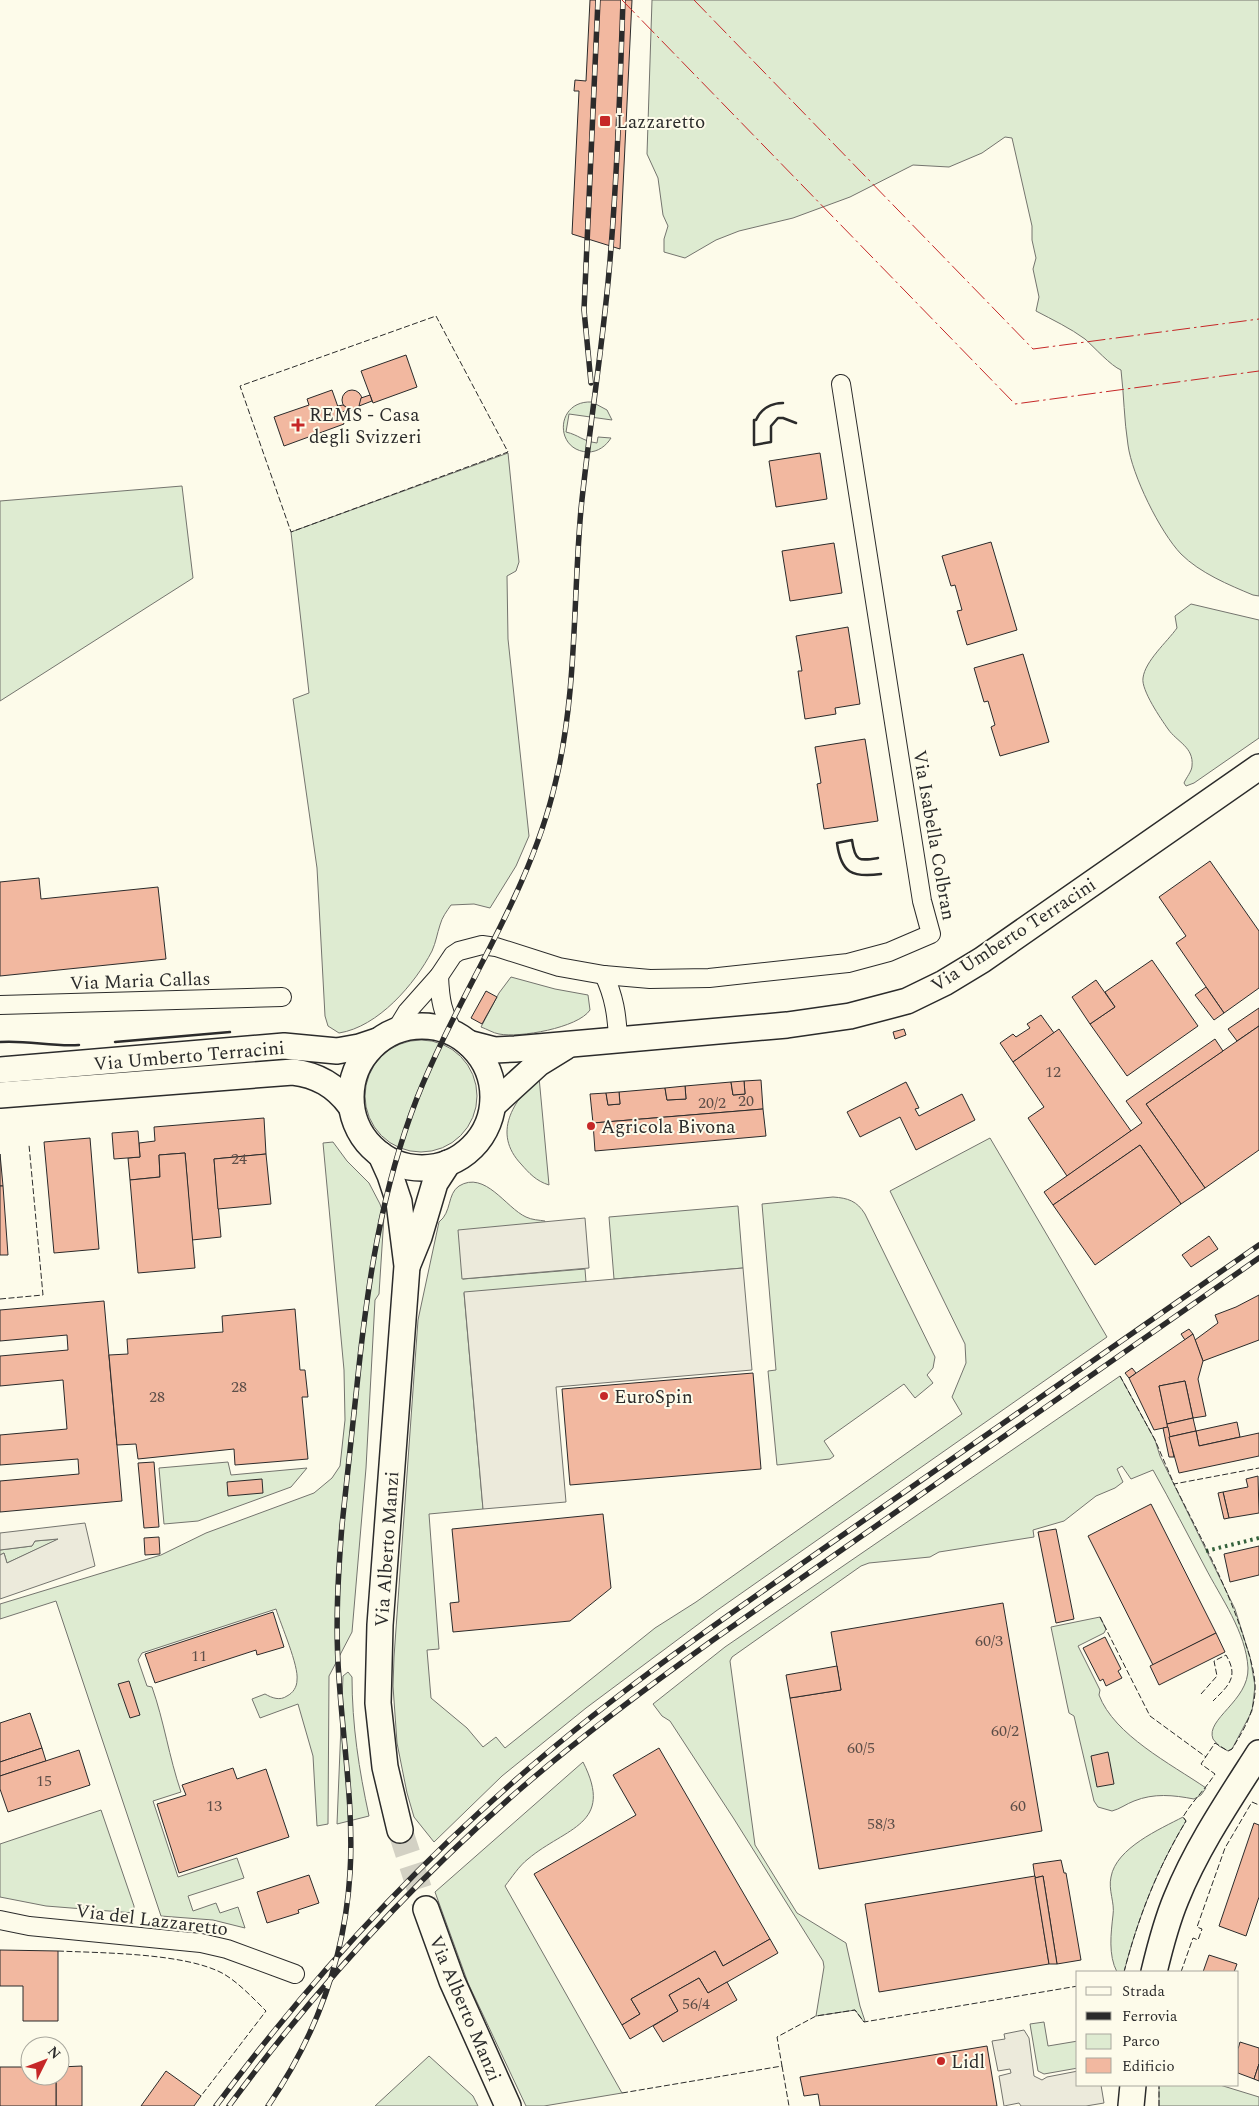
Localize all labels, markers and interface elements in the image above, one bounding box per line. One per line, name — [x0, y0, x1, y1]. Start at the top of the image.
place label: Lazzaretto — [616, 108, 705, 137]
marker: Lazzaretto — [598, 114, 612, 128]
place label: REMS - Casa degli Svizzeri — [309, 401, 422, 452]
marker: REMS - Casa degli Svizzeri — [291, 418, 305, 432]
street label: Via Isabella Colbran — [904, 748, 963, 923]
street label: Via Umberto Terracini — [925, 871, 1102, 1000]
street label: Via Maria Callas — [69, 965, 211, 998]
street label: Via Umberto Terracini — [92, 1034, 286, 1079]
house number: 12 — [1045, 1060, 1061, 1084]
house number: 20 — [738, 1089, 754, 1113]
house number: 20/2 — [698, 1091, 726, 1115]
place label: Agricola Bivona — [601, 1113, 736, 1142]
marker: Agricola Bivona — [585, 1120, 597, 1132]
house number: 24 — [231, 1147, 247, 1171]
house number: 28 — [231, 1375, 247, 1399]
place label: EuroSpin — [614, 1383, 693, 1412]
house number: 28 — [149, 1385, 165, 1409]
marker: EuroSpin — [598, 1390, 610, 1402]
street label: Via Alberto Manzi — [368, 1470, 407, 1628]
house number: 60/3 — [975, 1629, 1003, 1653]
house number: 11 — [191, 1644, 207, 1668]
house number: 60/2 — [991, 1719, 1019, 1743]
house number: 60/5 — [847, 1736, 875, 1760]
house number: 15 — [36, 1769, 52, 1793]
house number: 13 — [206, 1794, 222, 1818]
house number: 60 — [1010, 1794, 1026, 1818]
house number: 58/3 — [867, 1812, 895, 1836]
street label: Via del Lazzaretto — [74, 1897, 230, 1944]
street label: Via Alberto Manzi — [421, 1931, 509, 2086]
legend — [1076, 1971, 1239, 2086]
text: Strada — [1122, 1980, 1165, 2003]
house number: 56/4 — [682, 1992, 710, 2016]
text: Ferrovia — [1122, 2005, 1178, 2028]
text: Parco — [1122, 2030, 1160, 2053]
north arrow — [20, 2036, 70, 2086]
text: N — [43, 2041, 66, 2064]
place label: Lidl — [951, 2048, 985, 2077]
marker: Lidl — [935, 2055, 947, 2067]
text: Edificio — [1122, 2055, 1175, 2078]

